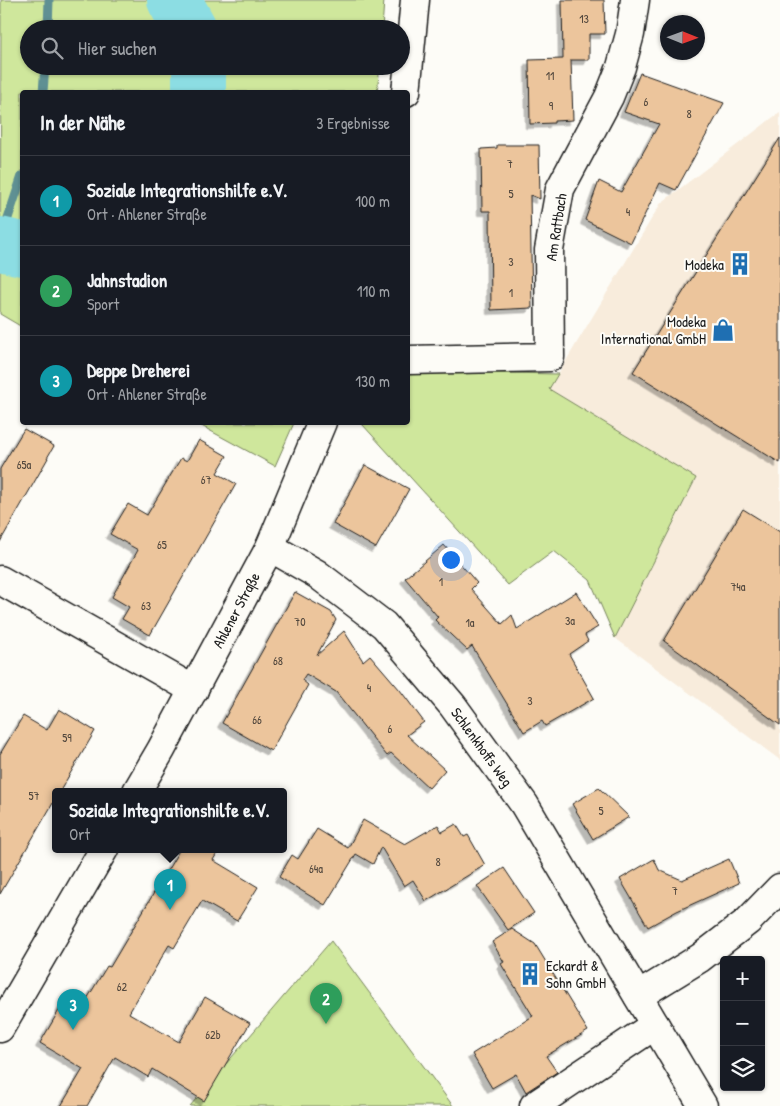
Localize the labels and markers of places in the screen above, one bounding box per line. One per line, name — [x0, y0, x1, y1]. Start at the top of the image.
building icon: Modeka — [727, 251, 753, 277]
place label: Modeka — [685, 254, 724, 275]
place label: Modeka International GmbH — [601, 311, 706, 349]
shop icon: Modeka International GmbH — [710, 317, 736, 343]
pin: 1 — [154, 869, 186, 910]
place label: Eckardt & Sohn GmbH — [546, 955, 606, 993]
building icon: Eckardt & Sohn GmbH — [517, 961, 543, 987]
pin: 2 — [310, 983, 342, 1024]
pin: 3 — [57, 989, 89, 1030]

